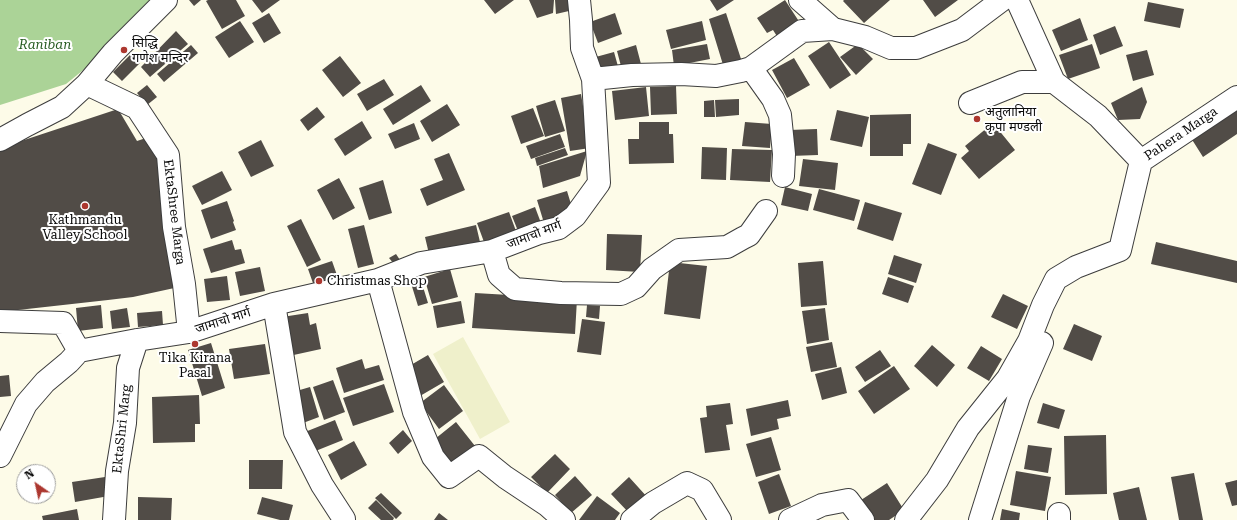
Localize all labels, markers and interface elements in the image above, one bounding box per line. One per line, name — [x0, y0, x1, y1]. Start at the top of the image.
place label: सिद्धि गणेश मन्दिर — [132, 35, 188, 66]
park label: Raniban — [19, 37, 71, 53]
marker: सिद्धि गणेश मन्दिर — [119, 45, 129, 55]
place label: अतुलानिया कृपा मण्डली — [985, 104, 1042, 135]
street label: Pahera Marga — [1141, 104, 1221, 164]
marker: अतुलानिया कृपा मण्डली — [972, 114, 982, 124]
street label: EktaShree Marga — [160, 158, 188, 266]
marker: Kathmandu Valley School — [80, 201, 90, 211]
place label: Kathmandu Valley School — [42, 212, 128, 243]
street label: जामाचो मार्ग — [504, 217, 564, 253]
place label: Christmas Shop — [327, 273, 427, 289]
marker: Christmas Shop — [314, 276, 324, 286]
street label: जामाचो मार्ग — [193, 305, 253, 337]
marker: Tika Kirana Pasal — [190, 339, 200, 349]
place label: Tika Kirana Pasal — [159, 350, 231, 381]
street label: EktaShri Marg — [110, 384, 134, 474]
north arrow — [16, 464, 56, 504]
text: N — [22, 467, 37, 482]

